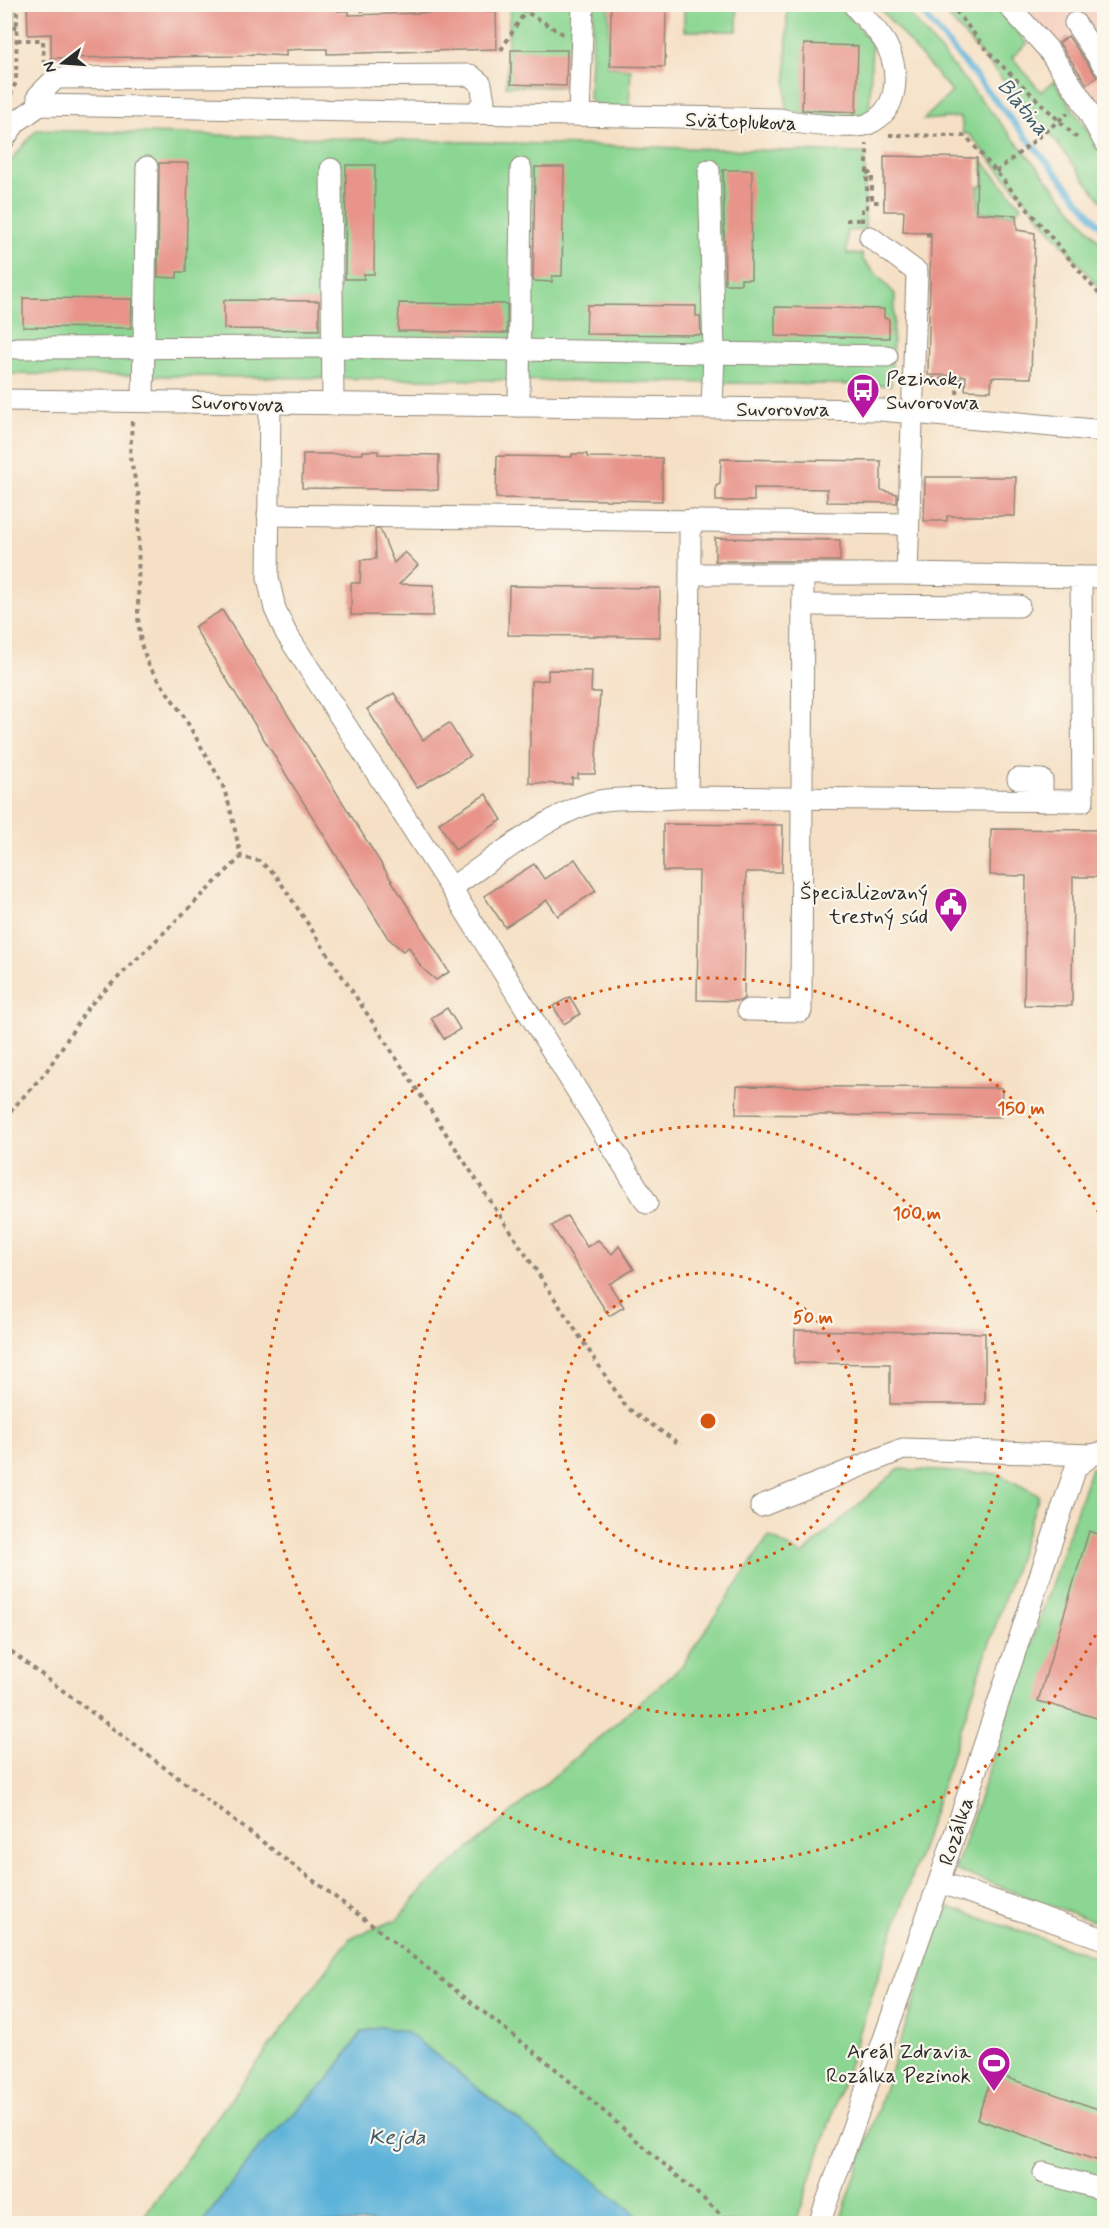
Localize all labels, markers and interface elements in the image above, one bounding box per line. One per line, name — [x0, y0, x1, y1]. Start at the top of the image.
north arrow — [33, 33, 93, 93]
text: N — [38, 59, 62, 75]
water label: Blatina — [990, 73, 1055, 142]
street label: Svätoplukova — [685, 106, 797, 138]
place label: Pezinok, Suvorovova — [886, 365, 980, 417]
bus stop icon: Pezinok, Suvorovova — [845, 372, 881, 419]
street label: Suvorovova — [191, 388, 285, 420]
street label: Suvorovova — [736, 396, 830, 424]
place label: Špecializovaný trestný súd — [800, 879, 928, 931]
public building icon: Špecializovaný trestný súd — [933, 886, 969, 933]
text: 150 m — [997, 1097, 1045, 1121]
text: 100 m — [893, 1202, 941, 1226]
text: 50 m — [793, 1306, 833, 1330]
centre of rings — [698, 1411, 718, 1431]
street label: Rozálka — [933, 1794, 981, 1869]
place label: Areál Zdravia Rozálka Pezinok — [826, 2038, 971, 2090]
sports icon: Areál Zdravia Rozálka Pezinok — [976, 2045, 1012, 2092]
water label: Kejda — [368, 2124, 426, 2152]

